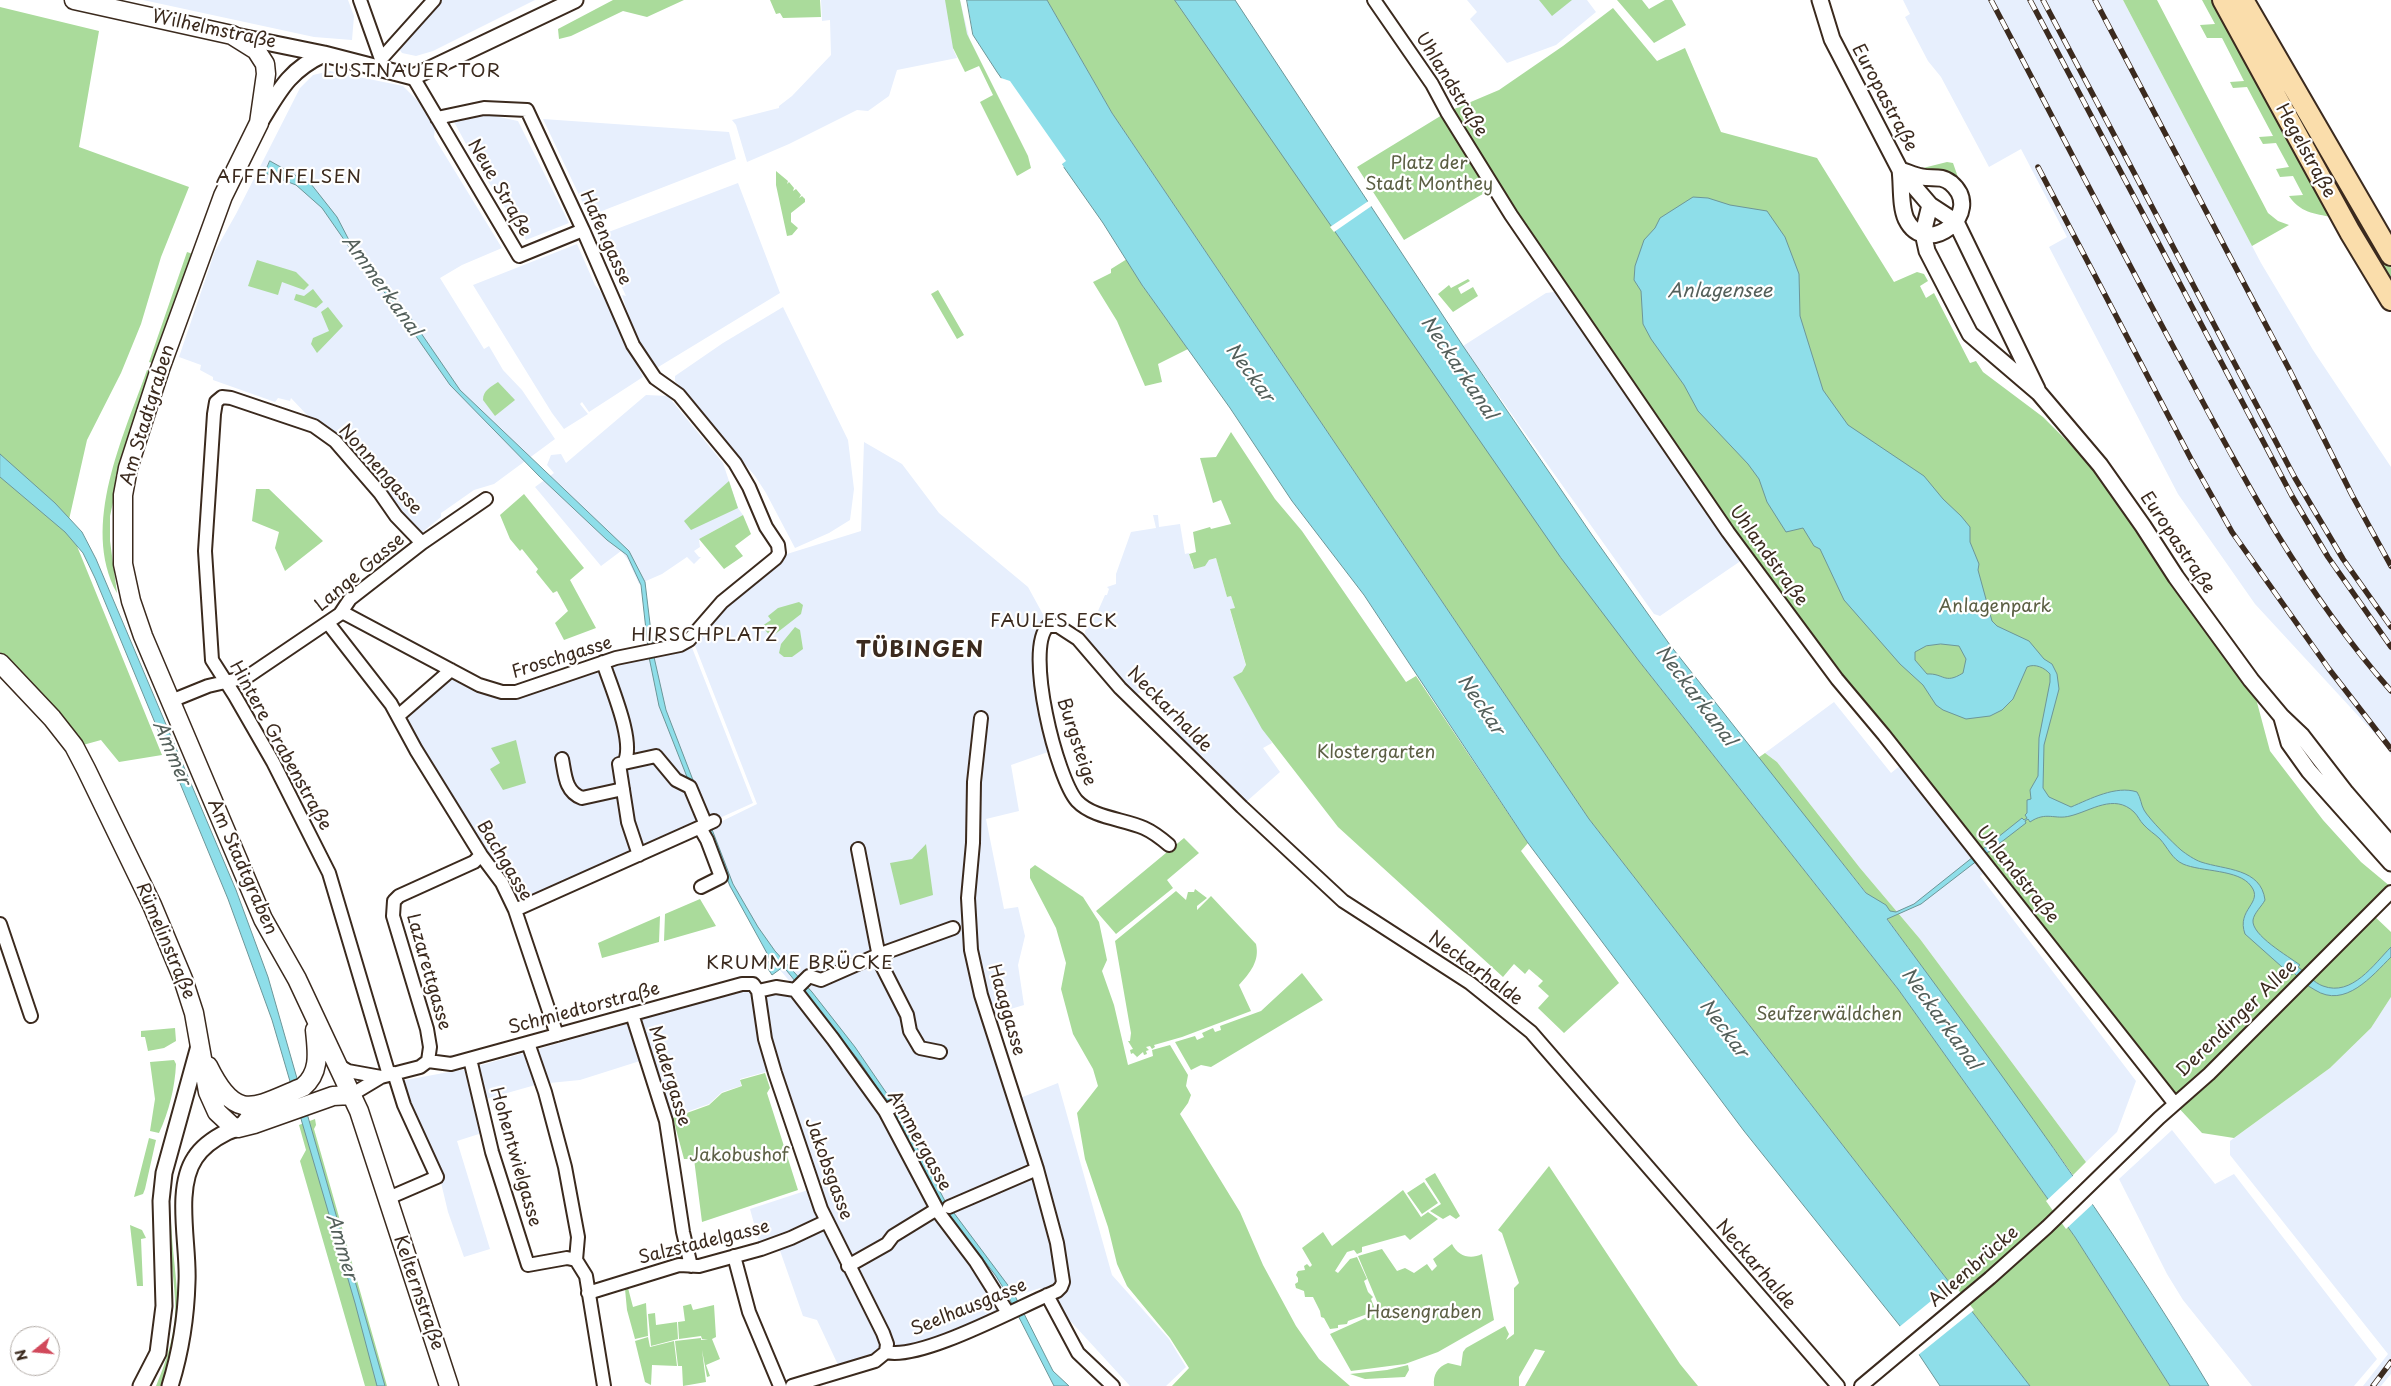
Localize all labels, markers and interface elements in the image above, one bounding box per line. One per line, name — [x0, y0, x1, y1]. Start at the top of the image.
street label: Wilhelmstraße — [150, 6, 278, 54]
street label: Uhlandstraße — [1410, 29, 1492, 141]
street label: Europastraße — [1847, 41, 1921, 155]
district label: LUSTNAUER TOR — [321, 61, 503, 83]
street label: Hegelstraße — [2270, 100, 2340, 202]
street label: Neue Straße — [463, 136, 535, 240]
park label: Platz der Stadt Monthey — [1365, 153, 1493, 195]
district label: AFFENFELSEN — [214, 167, 364, 189]
street label: Hafengasse — [575, 187, 635, 289]
water label: Ammerkanal — [337, 231, 425, 341]
water label: Anlagensee — [1668, 281, 1772, 303]
water label: Neckarkanal — [1415, 312, 1501, 424]
water label: Neckar — [1220, 339, 1278, 407]
street label: Am Stadtgraben — [116, 342, 180, 488]
street label: Nonnengasse — [334, 420, 426, 520]
street label: Europastraße — [2135, 488, 2219, 598]
street label: Uhlandstraße — [1724, 501, 1812, 611]
street label: Lange Gasse — [311, 529, 409, 617]
park label: Anlagenpark — [1938, 596, 2052, 618]
district label: FAULES ECK — [988, 611, 1120, 633]
district label: HIRSCHPLATZ — [630, 625, 780, 647]
street label: Froschgasse — [509, 632, 615, 684]
district label: TÜBINGEN — [855, 638, 985, 664]
water label: Neckarkanal — [1650, 641, 1740, 751]
street label: Hintere Grabenstraße — [224, 657, 336, 835]
street label: Neckarhalde — [1122, 663, 1216, 757]
water label: Neckar — [1452, 671, 1508, 739]
street label: Burgsteige — [1052, 695, 1100, 789]
water label: Ammer — [147, 717, 195, 789]
park label: Klostergarten — [1317, 742, 1435, 764]
street label: Am Stadtgraben — [202, 796, 282, 938]
street label: Bachgasse — [472, 817, 536, 905]
street label: Uhlandstraße — [1971, 822, 2063, 928]
street label: Rümelinstraße — [131, 879, 199, 1003]
street label: Lazarettgasse — [401, 911, 455, 1033]
street label: Neckarhalde — [1424, 927, 1526, 1011]
district label: KRUMME BRÜCKE — [705, 953, 895, 975]
street label: Derendinger Allee — [2172, 956, 2302, 1082]
street label: Haaggasse — [983, 962, 1029, 1058]
water label: Neckarkanal — [1895, 964, 1985, 1074]
street label: Schmiedtorstraße — [506, 978, 662, 1040]
water label: Neckar — [1694, 995, 1752, 1063]
park label: Seufzerwäldchen — [1756, 1004, 1902, 1026]
street label: Madergasse — [644, 1023, 694, 1129]
street label: Hohentwielgasse — [485, 1085, 545, 1229]
street label: Ammergasse — [883, 1087, 955, 1195]
street label: Jakobsgasse — [800, 1115, 856, 1223]
park label: Jakobushof — [689, 1145, 789, 1167]
water label: Ammer — [321, 1211, 361, 1283]
street label: Salzstadelgasse — [636, 1216, 772, 1270]
street label: Neckarhalde — [1710, 1216, 1800, 1314]
street label: Alleenbrücke — [1925, 1222, 2023, 1312]
street label: Kelternstraße — [388, 1233, 448, 1353]
street label: Seelhausgasse — [908, 1275, 1030, 1341]
park label: Hasengraben — [1366, 1302, 1482, 1324]
north arrow — [10, 1326, 60, 1376]
text: N — [9, 1347, 33, 1364]

